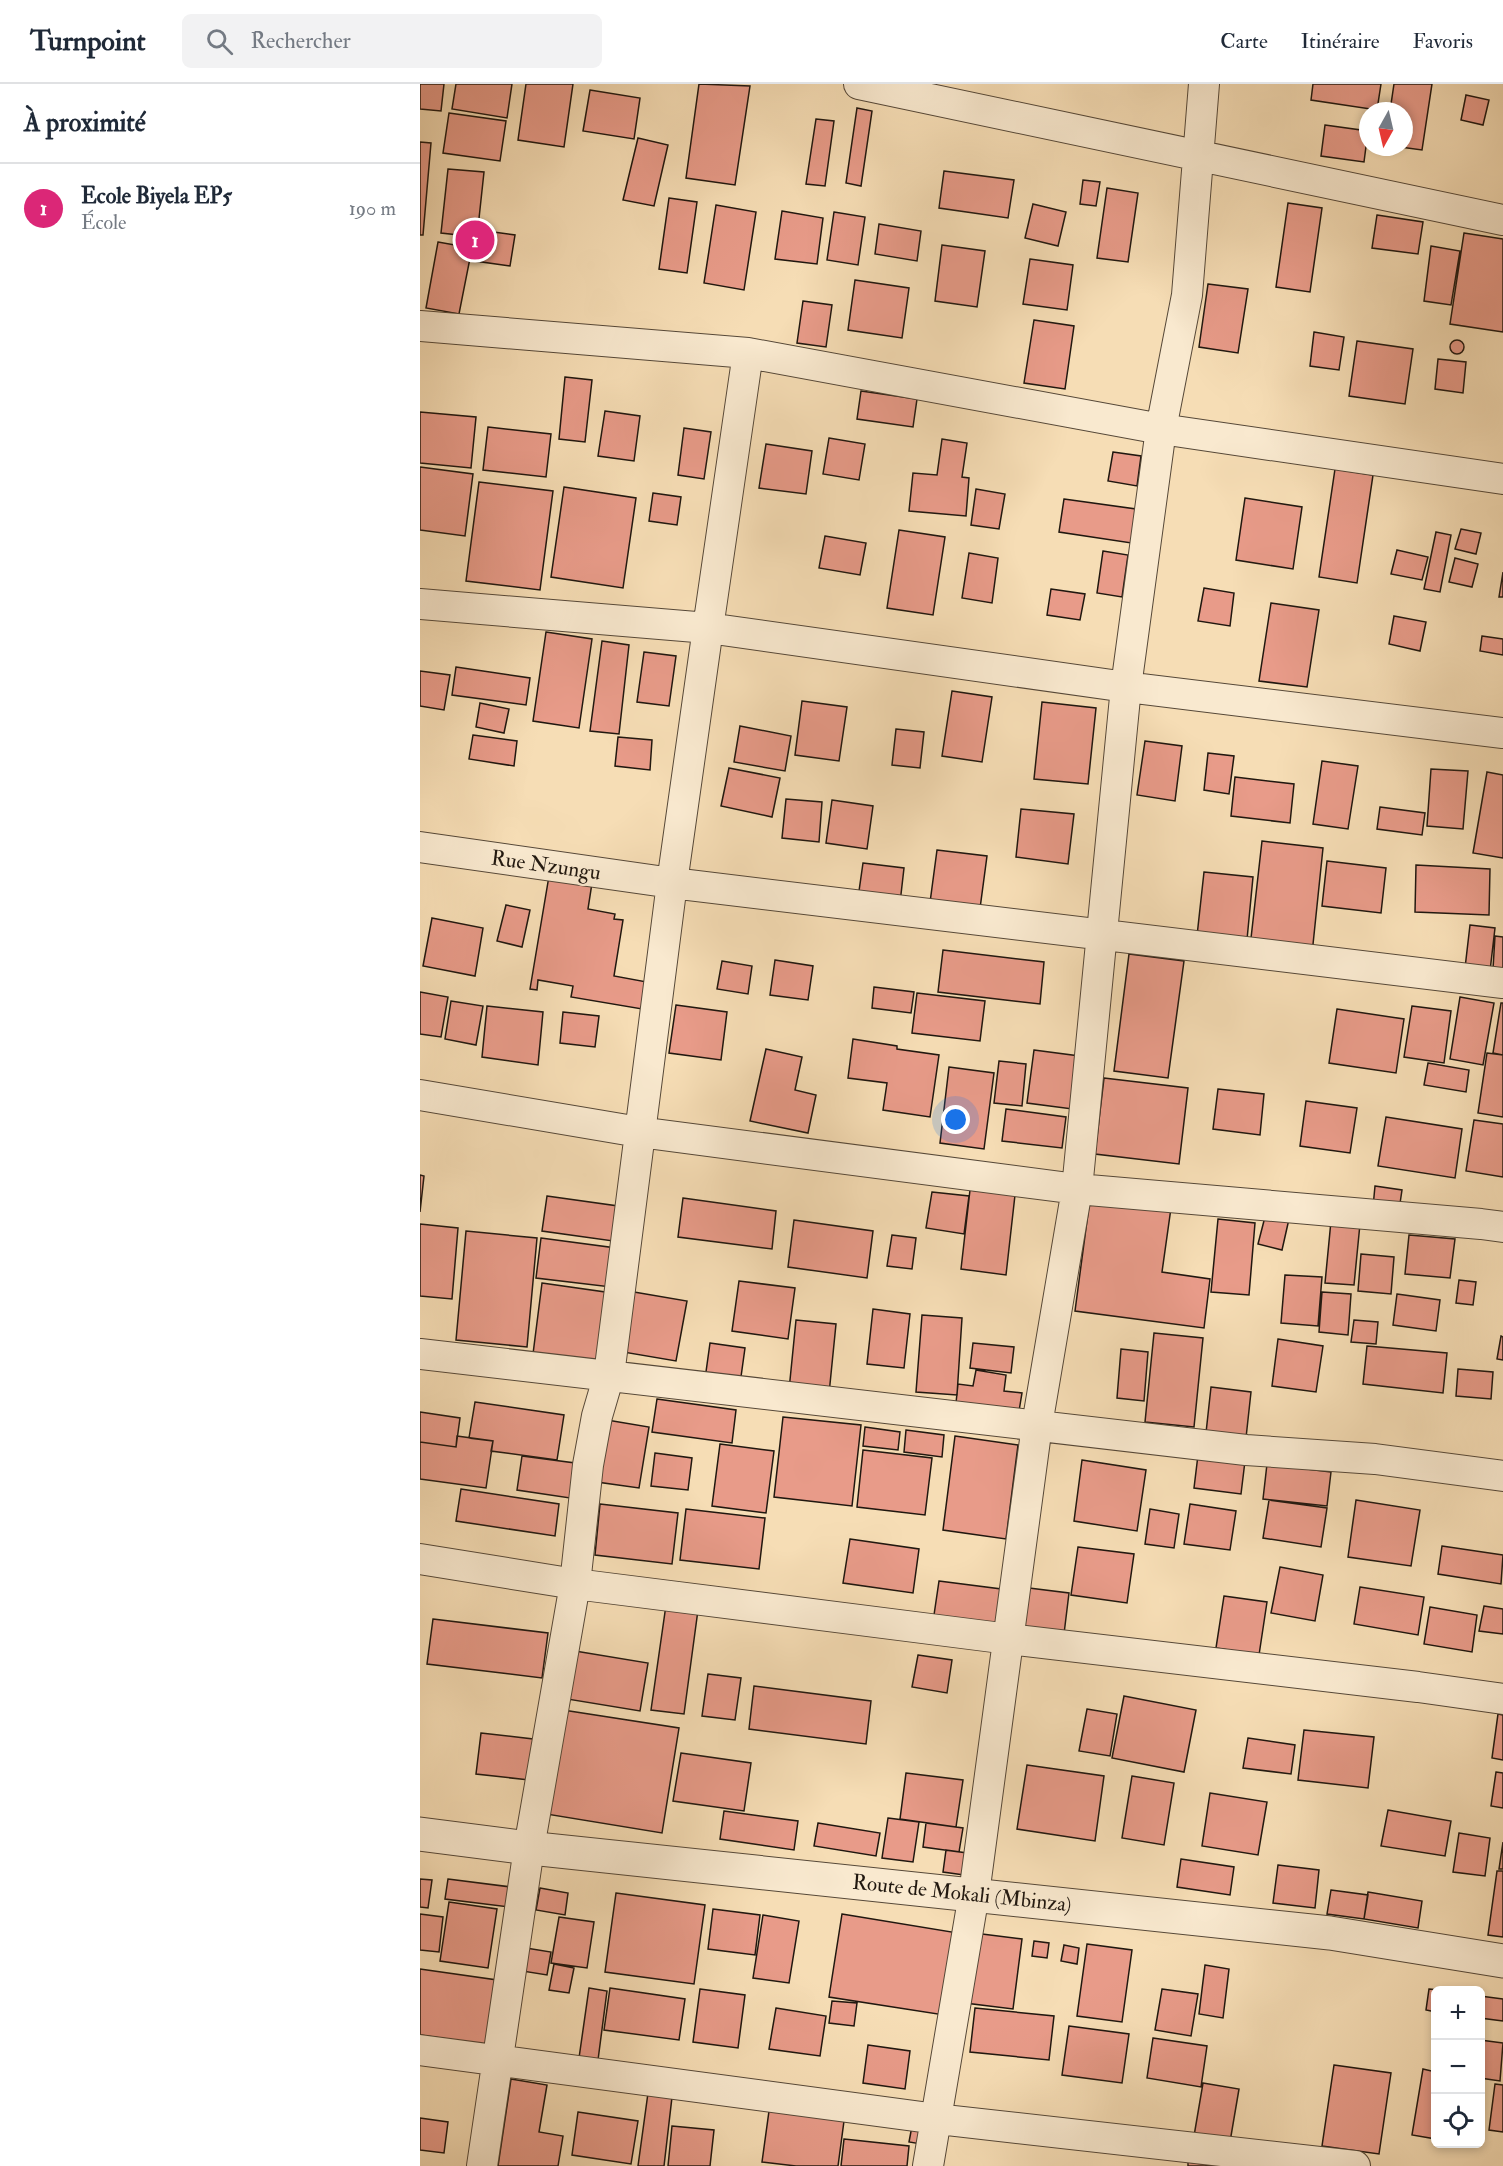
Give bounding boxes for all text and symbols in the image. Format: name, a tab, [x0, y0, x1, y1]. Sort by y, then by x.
search box	[182, 14, 602, 68]
text: Turnpoint	[30, 24, 146, 59]
icon: search	[203, 25, 236, 58]
text: Rechercher	[251, 27, 351, 55]
text: Carte	[1220, 28, 1268, 55]
text: Itinéraire	[1301, 28, 1379, 55]
text: Favoris	[1412, 28, 1473, 55]
north arrow	[1359, 102, 1413, 156]
text: À proximité	[24, 107, 146, 139]
text: Ecole Biyela EP5	[81, 182, 232, 210]
text: 1	[40, 196, 47, 221]
text: 190 m	[349, 196, 396, 221]
text: École	[81, 210, 126, 235]
pin: 1	[456, 218, 494, 262]
street label: Rue Nzungu	[489, 844, 603, 887]
your location	[941, 1105, 970, 1134]
street label: Route de Mokali (Mbinza)	[851, 1869, 1073, 1918]
map controls	[1431, 1986, 1485, 2148]
button: +	[1431, 1986, 1485, 2040]
button: −	[1431, 2040, 1485, 2094]
button: locate	[1431, 2094, 1485, 2148]

